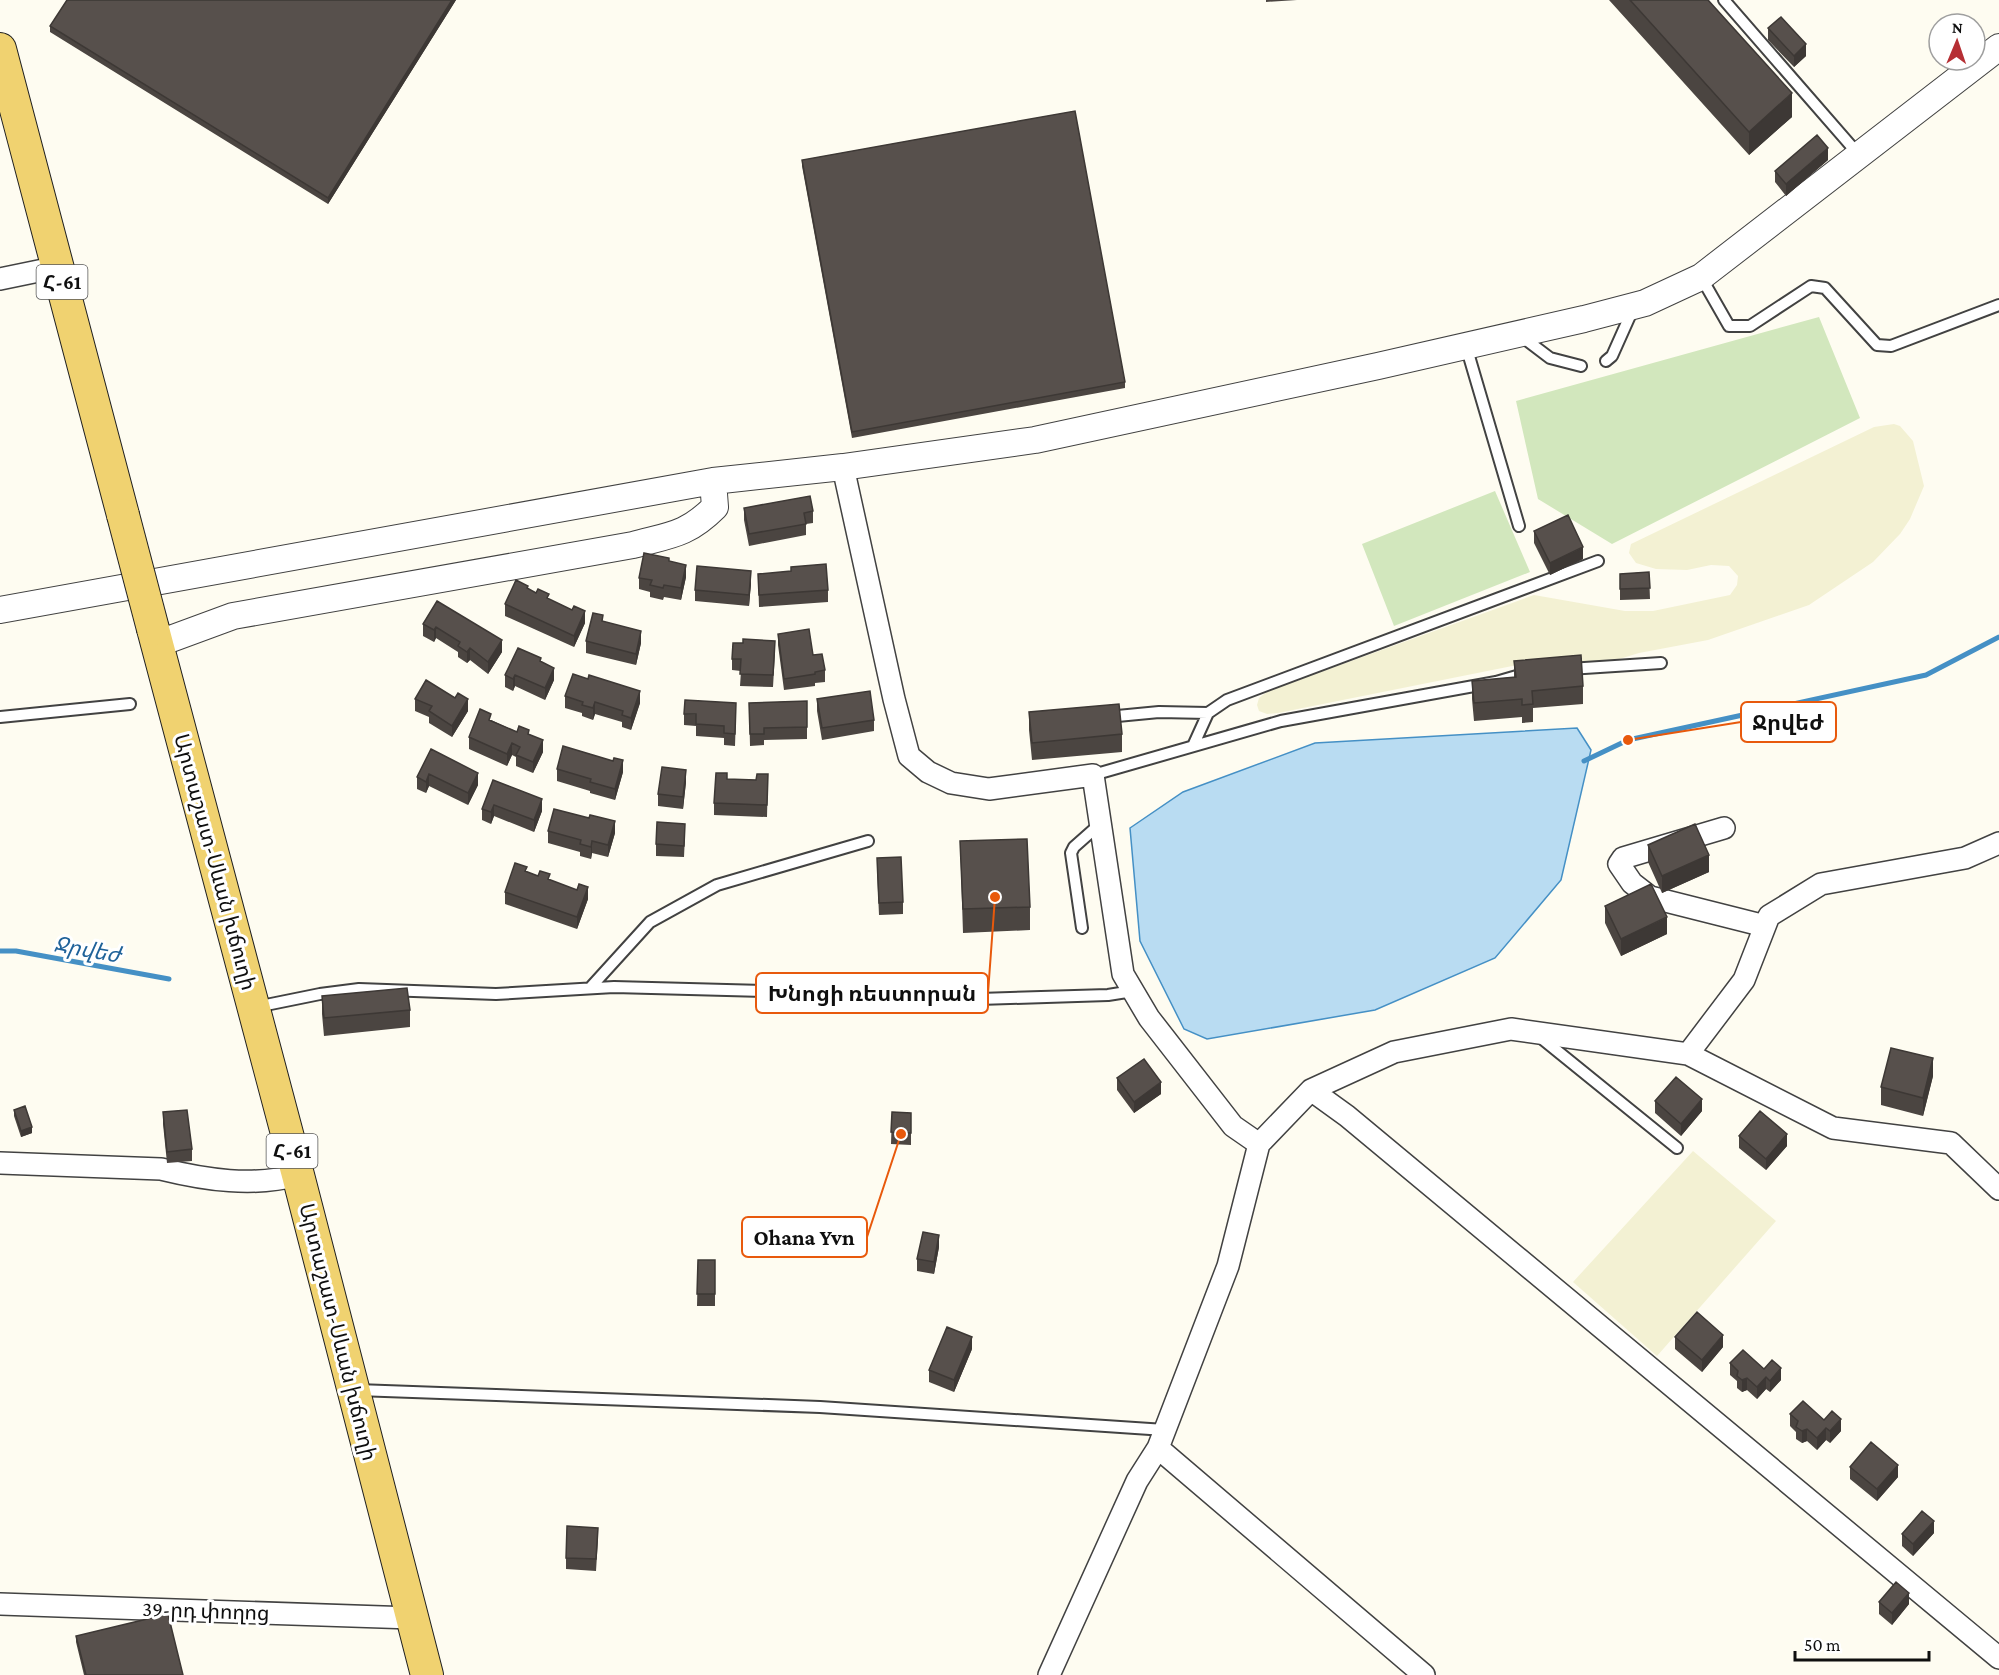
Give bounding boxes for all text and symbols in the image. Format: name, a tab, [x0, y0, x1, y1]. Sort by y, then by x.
north arrow	[1927, 12, 1987, 72]
text: N	[1952, 19, 1963, 36]
road number: Հ-61	[36, 265, 88, 299]
callout: Ջրվեժ	[1741, 702, 1836, 742]
text: Ջրվեժ	[1752, 710, 1824, 735]
street label: Արտաշատ-Սևան խճուղի	[169, 731, 261, 993]
water label: Ջրվեժ	[52, 931, 125, 969]
callout: Խնոցի ռեստորան	[756, 973, 988, 1013]
text: Խնոցի ռեստորան	[768, 981, 976, 1006]
road number: Հ-61	[266, 1134, 318, 1168]
street label: Արտաշատ-Սևան խճուղի	[294, 1201, 382, 1463]
callout: Ohana Yvn	[742, 1217, 867, 1257]
text: Ohana Yvn	[753, 1225, 855, 1250]
street label: 39-րդ փողոց	[142, 1597, 270, 1625]
scale bar	[1795, 1624, 1928, 1662]
text: 50 m	[1804, 1635, 1841, 1655]

